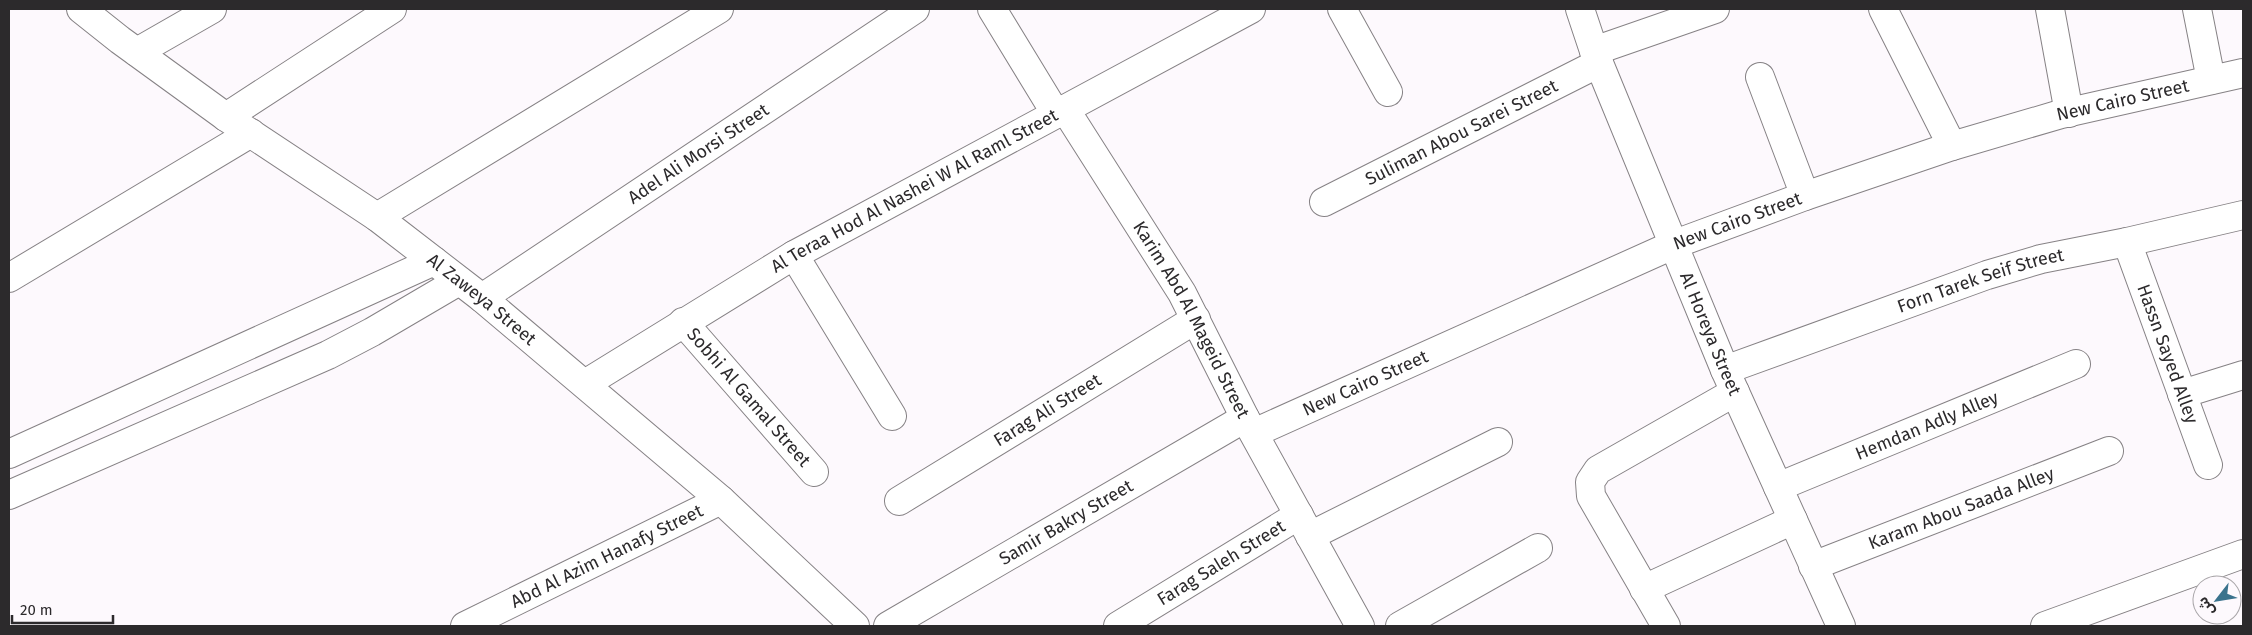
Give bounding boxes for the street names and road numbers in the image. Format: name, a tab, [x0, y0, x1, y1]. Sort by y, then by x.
street label: New Cairo Street	[2054, 74, 2191, 126]
street label: Suliman Abou Sarei Street	[1362, 75, 1562, 190]
street label: Adel Ali Morsi Street	[624, 98, 773, 209]
street label: Al Teraa Hod Al Nashei W Al Raml Street	[767, 104, 1062, 278]
street label: New Cairo Street	[1670, 187, 1805, 255]
street label: Karim Abd Al Mageid Street	[1128, 217, 1254, 422]
street label: Forn Tarek Seif Street	[1894, 244, 2066, 318]
street label: Al Zaweya Street	[423, 249, 541, 350]
street label: Al Horeya Street	[1675, 269, 1746, 399]
street label: Hassn Sayed Alley	[2132, 281, 2203, 427]
street label: Sobhi Al Gamal Street	[682, 323, 816, 472]
street label: New Cairo Street	[1299, 345, 1432, 421]
street label: Farag Ali Street	[990, 369, 1106, 451]
street label: Hemdan Adly Alley	[1852, 386, 2002, 465]
street label: Karam Abou Saada Alley	[1865, 462, 2057, 554]
street label: Samir Bakry Street	[995, 474, 1137, 570]
street label: Abd Al Azim Hanafy Street	[507, 499, 707, 613]
street label: Farag Saleh Street	[1153, 515, 1290, 610]

